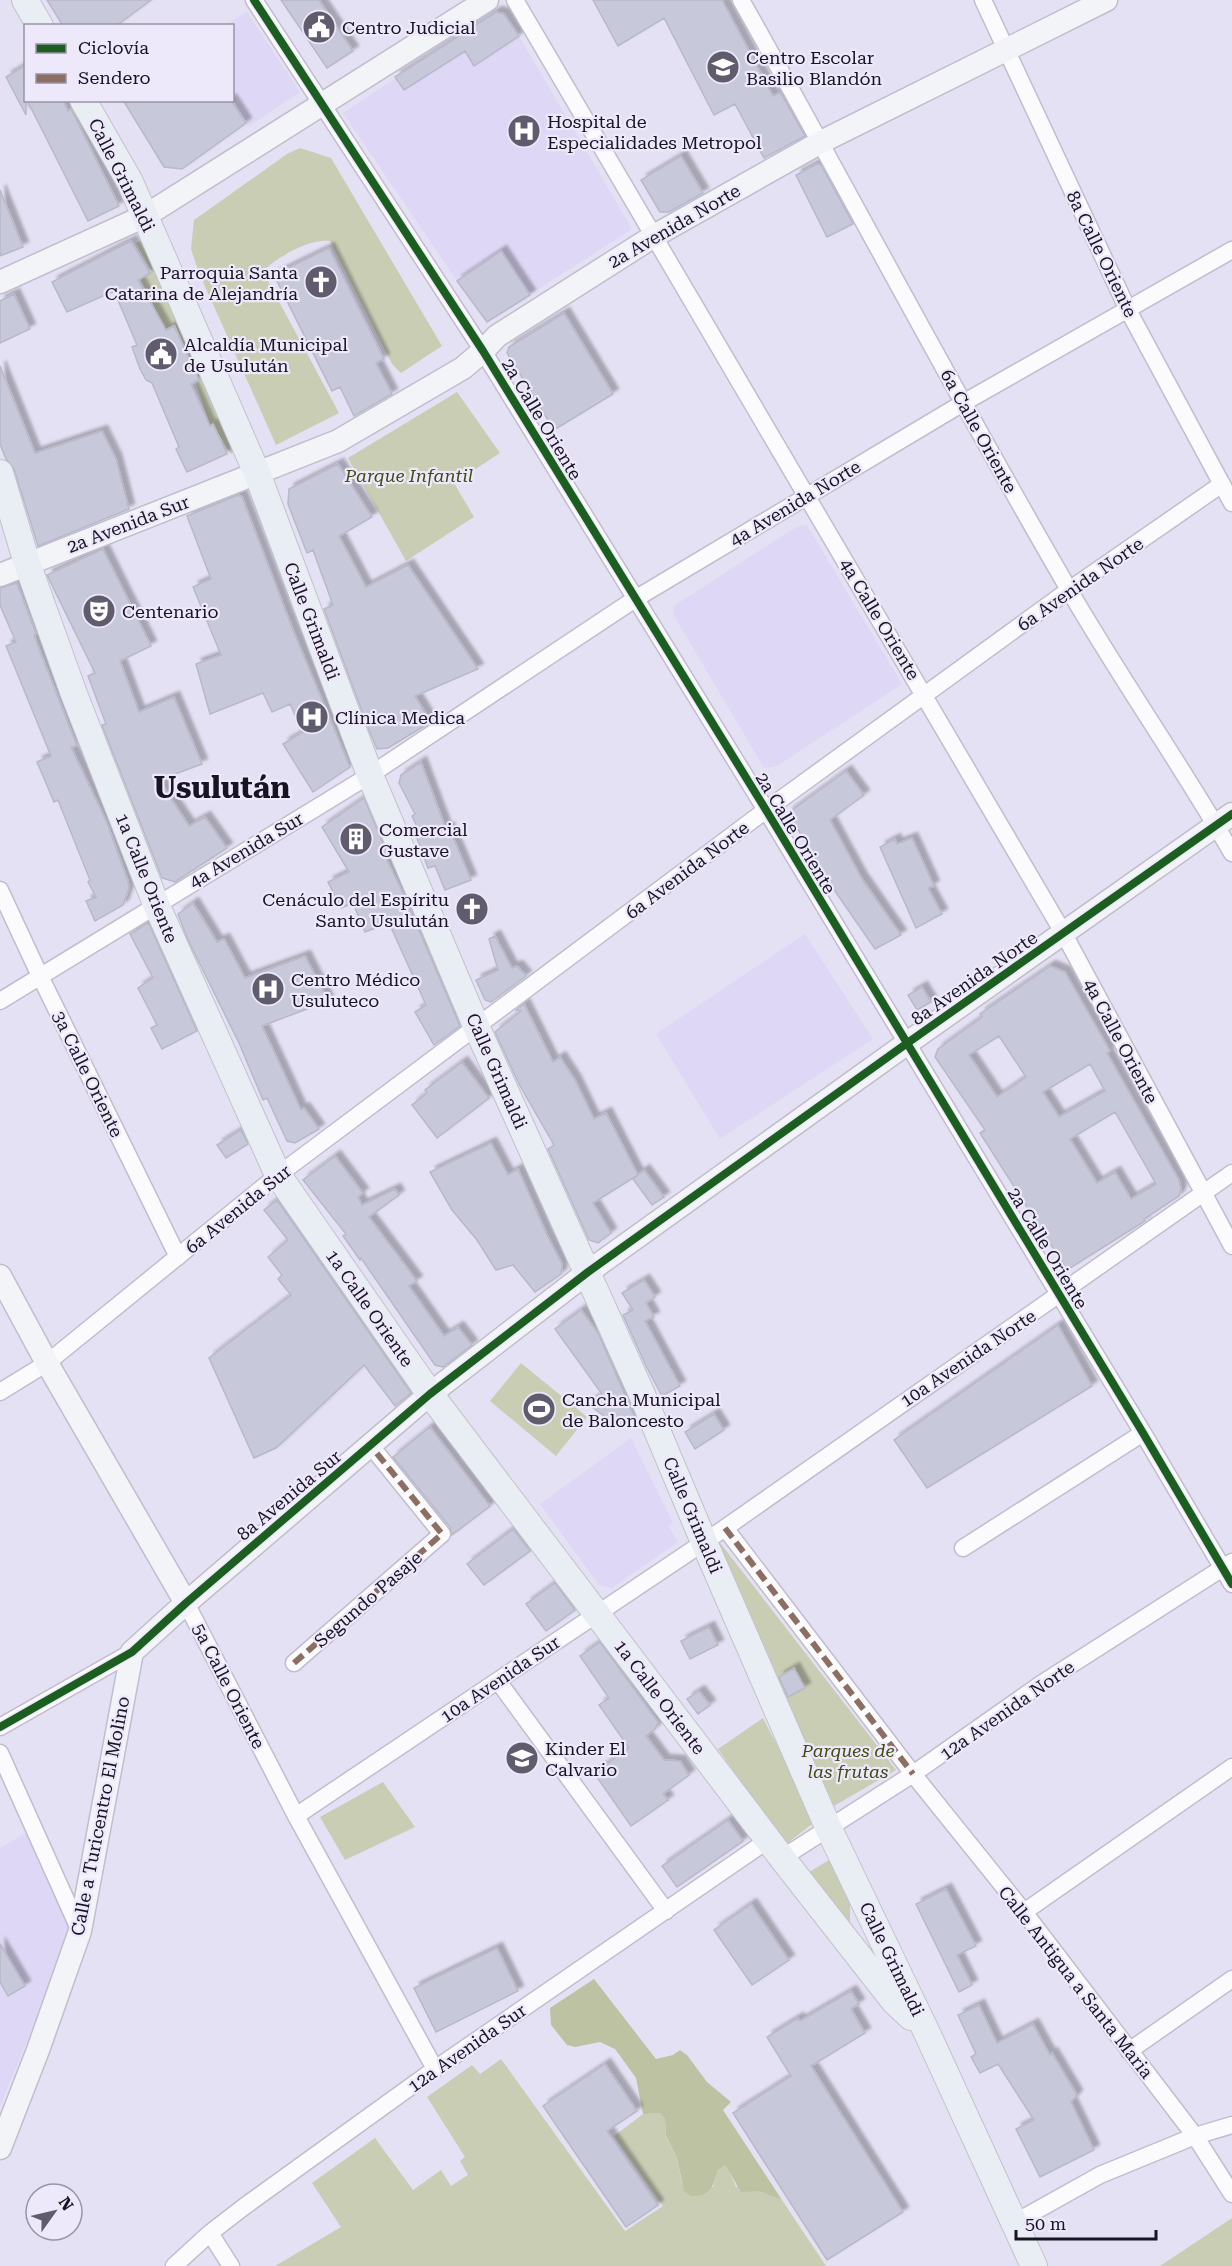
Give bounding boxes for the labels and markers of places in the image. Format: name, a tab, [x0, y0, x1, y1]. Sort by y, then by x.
public building icon: Centro Judicial	[301, 9, 337, 45]
place label: Centro Judicial	[342, 17, 476, 38]
place label: Centro Escolar Basilio Blandón	[746, 47, 882, 89]
school or university icon: Centro Escolar Basilio Blandón	[705, 49, 741, 85]
place label: Hospital de Especialidades Metropol	[547, 111, 762, 153]
hospital icon: Hospital de Especialidades Metropol	[506, 113, 542, 149]
place label: Parroquia Santa Catarina de Alejandría	[105, 262, 298, 304]
church icon: Parroquia Santa Catarina de Alejandría	[303, 264, 339, 300]
place label: Alcaldía Municipal de Usulután	[184, 334, 348, 376]
public building icon: Alcaldía Municipal de Usulután	[143, 336, 179, 372]
theatre icon: Centenario	[81, 593, 117, 629]
place label: Centenario	[122, 601, 218, 622]
hospital icon: Clínica Medica	[294, 699, 330, 735]
place label: Clínica Medica	[335, 707, 465, 728]
place label: Comercial Gustave	[379, 819, 468, 861]
building icon: Comercial Gustave	[338, 821, 374, 857]
place label: Cenáculo del Espíritu Santo Usulután	[262, 889, 449, 931]
church icon: Cenáculo del Espíritu Santo Usulután	[454, 891, 490, 927]
place label: Centro Médico Usuluteco	[291, 969, 420, 1011]
hospital icon: Centro Médico Usuluteco	[250, 971, 286, 1007]
place label: Cancha Municipal de Baloncesto	[562, 1389, 721, 1431]
sports icon: Cancha Municipal de Baloncesto	[521, 1391, 557, 1427]
place label: Kinder El Calvario	[545, 1738, 626, 1780]
school or university icon: Kinder El Calvario	[504, 1740, 540, 1776]

